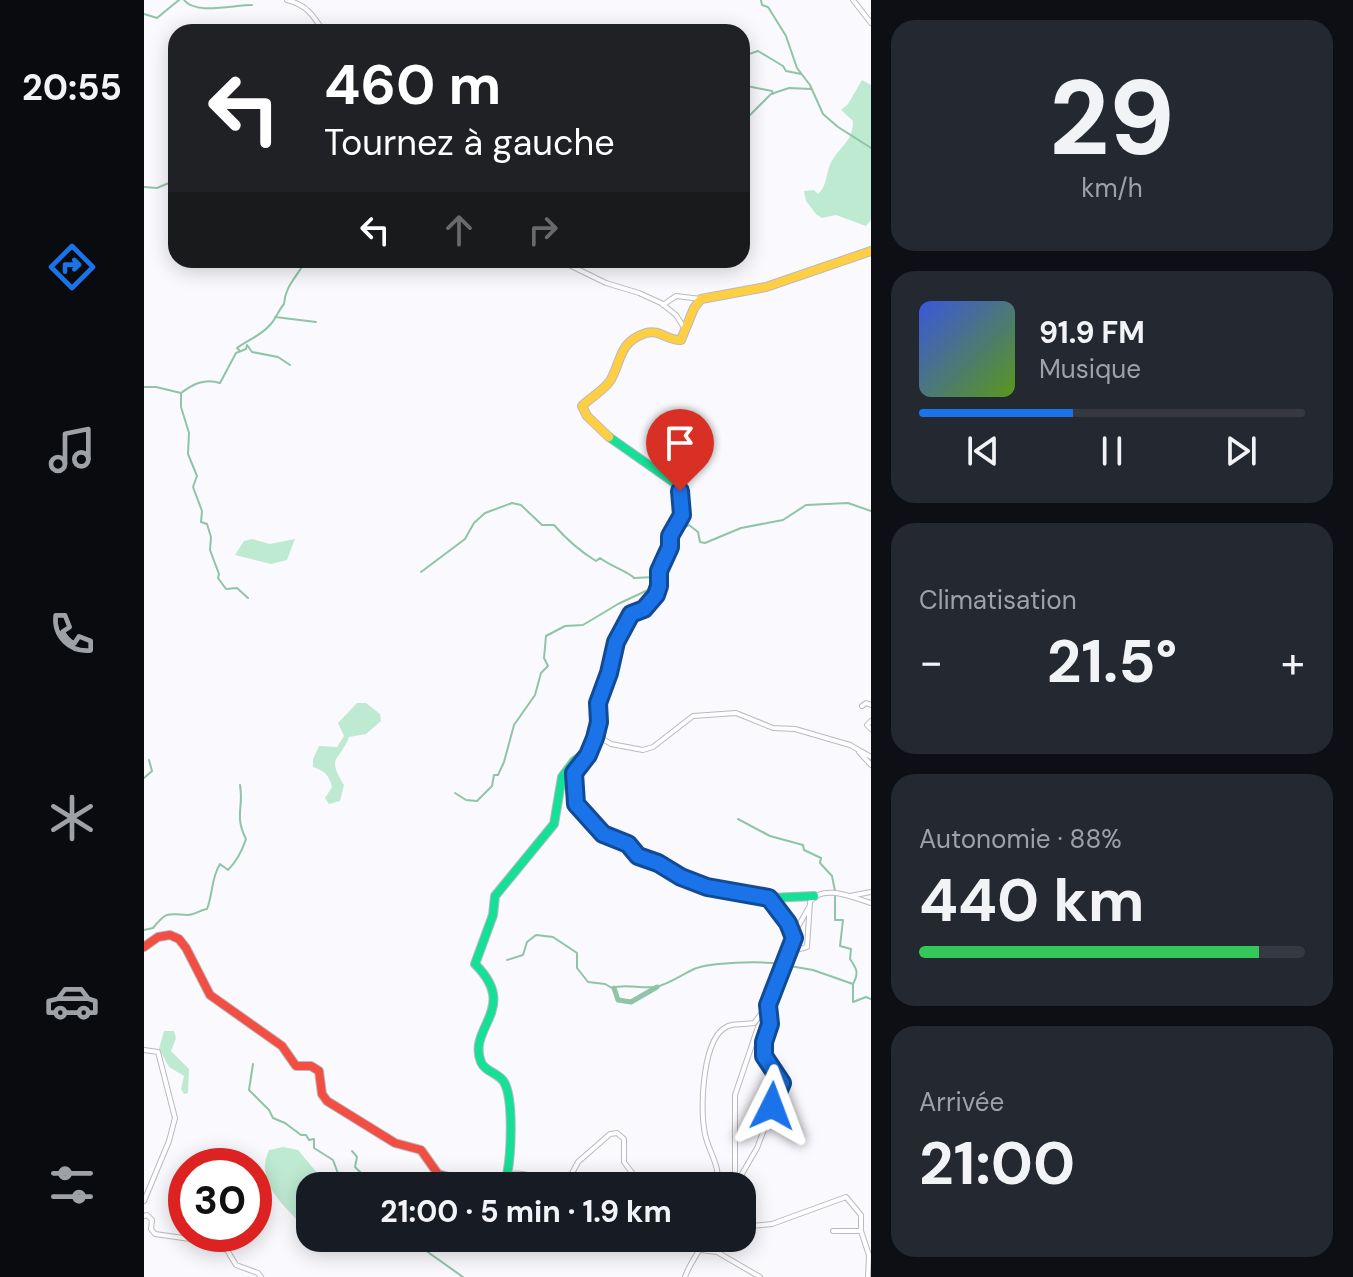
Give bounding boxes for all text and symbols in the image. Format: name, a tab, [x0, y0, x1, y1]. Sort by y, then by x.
text: 460 m	[324, 48, 501, 121]
text: 29	[1049, 51, 1175, 186]
icon: left	[192, 56, 296, 160]
text: 20:55	[22, 64, 122, 111]
text: Tournez à gauche	[324, 119, 615, 166]
text: km/h	[1081, 171, 1143, 205]
icon: left	[353, 208, 397, 252]
icon: ahead	[437, 208, 481, 252]
icon: right	[521, 208, 565, 252]
icon: directions	[44, 239, 100, 295]
text: 91.9 FM	[1039, 313, 1145, 352]
text: Musique	[1039, 352, 1141, 386]
pin	[646, 409, 714, 491]
icon: arrive	[658, 421, 702, 465]
icon: music	[44, 422, 100, 478]
icon: previous	[961, 429, 1005, 473]
icon: pause	[1090, 429, 1134, 473]
icon: next	[1219, 429, 1263, 473]
text: Climatisation	[919, 583, 1077, 617]
icon: phone	[44, 606, 100, 662]
text: 21.5°	[1047, 622, 1177, 701]
text: −	[919, 633, 943, 691]
text: +	[1281, 633, 1305, 691]
icon: climate	[44, 790, 100, 846]
text: Autonomie · 88%	[919, 822, 1122, 856]
text: 440 km	[919, 861, 1144, 940]
icon: car	[44, 973, 100, 1029]
position arrow	[730, 1064, 814, 1148]
text: Arrivée	[919, 1085, 1004, 1119]
text: 21:00	[919, 1124, 1075, 1203]
speed limit sign: 30	[168, 1148, 272, 1252]
icon: filters	[44, 1157, 100, 1213]
text: 21:00 · 5 min · 1.9 km	[380, 1192, 672, 1231]

